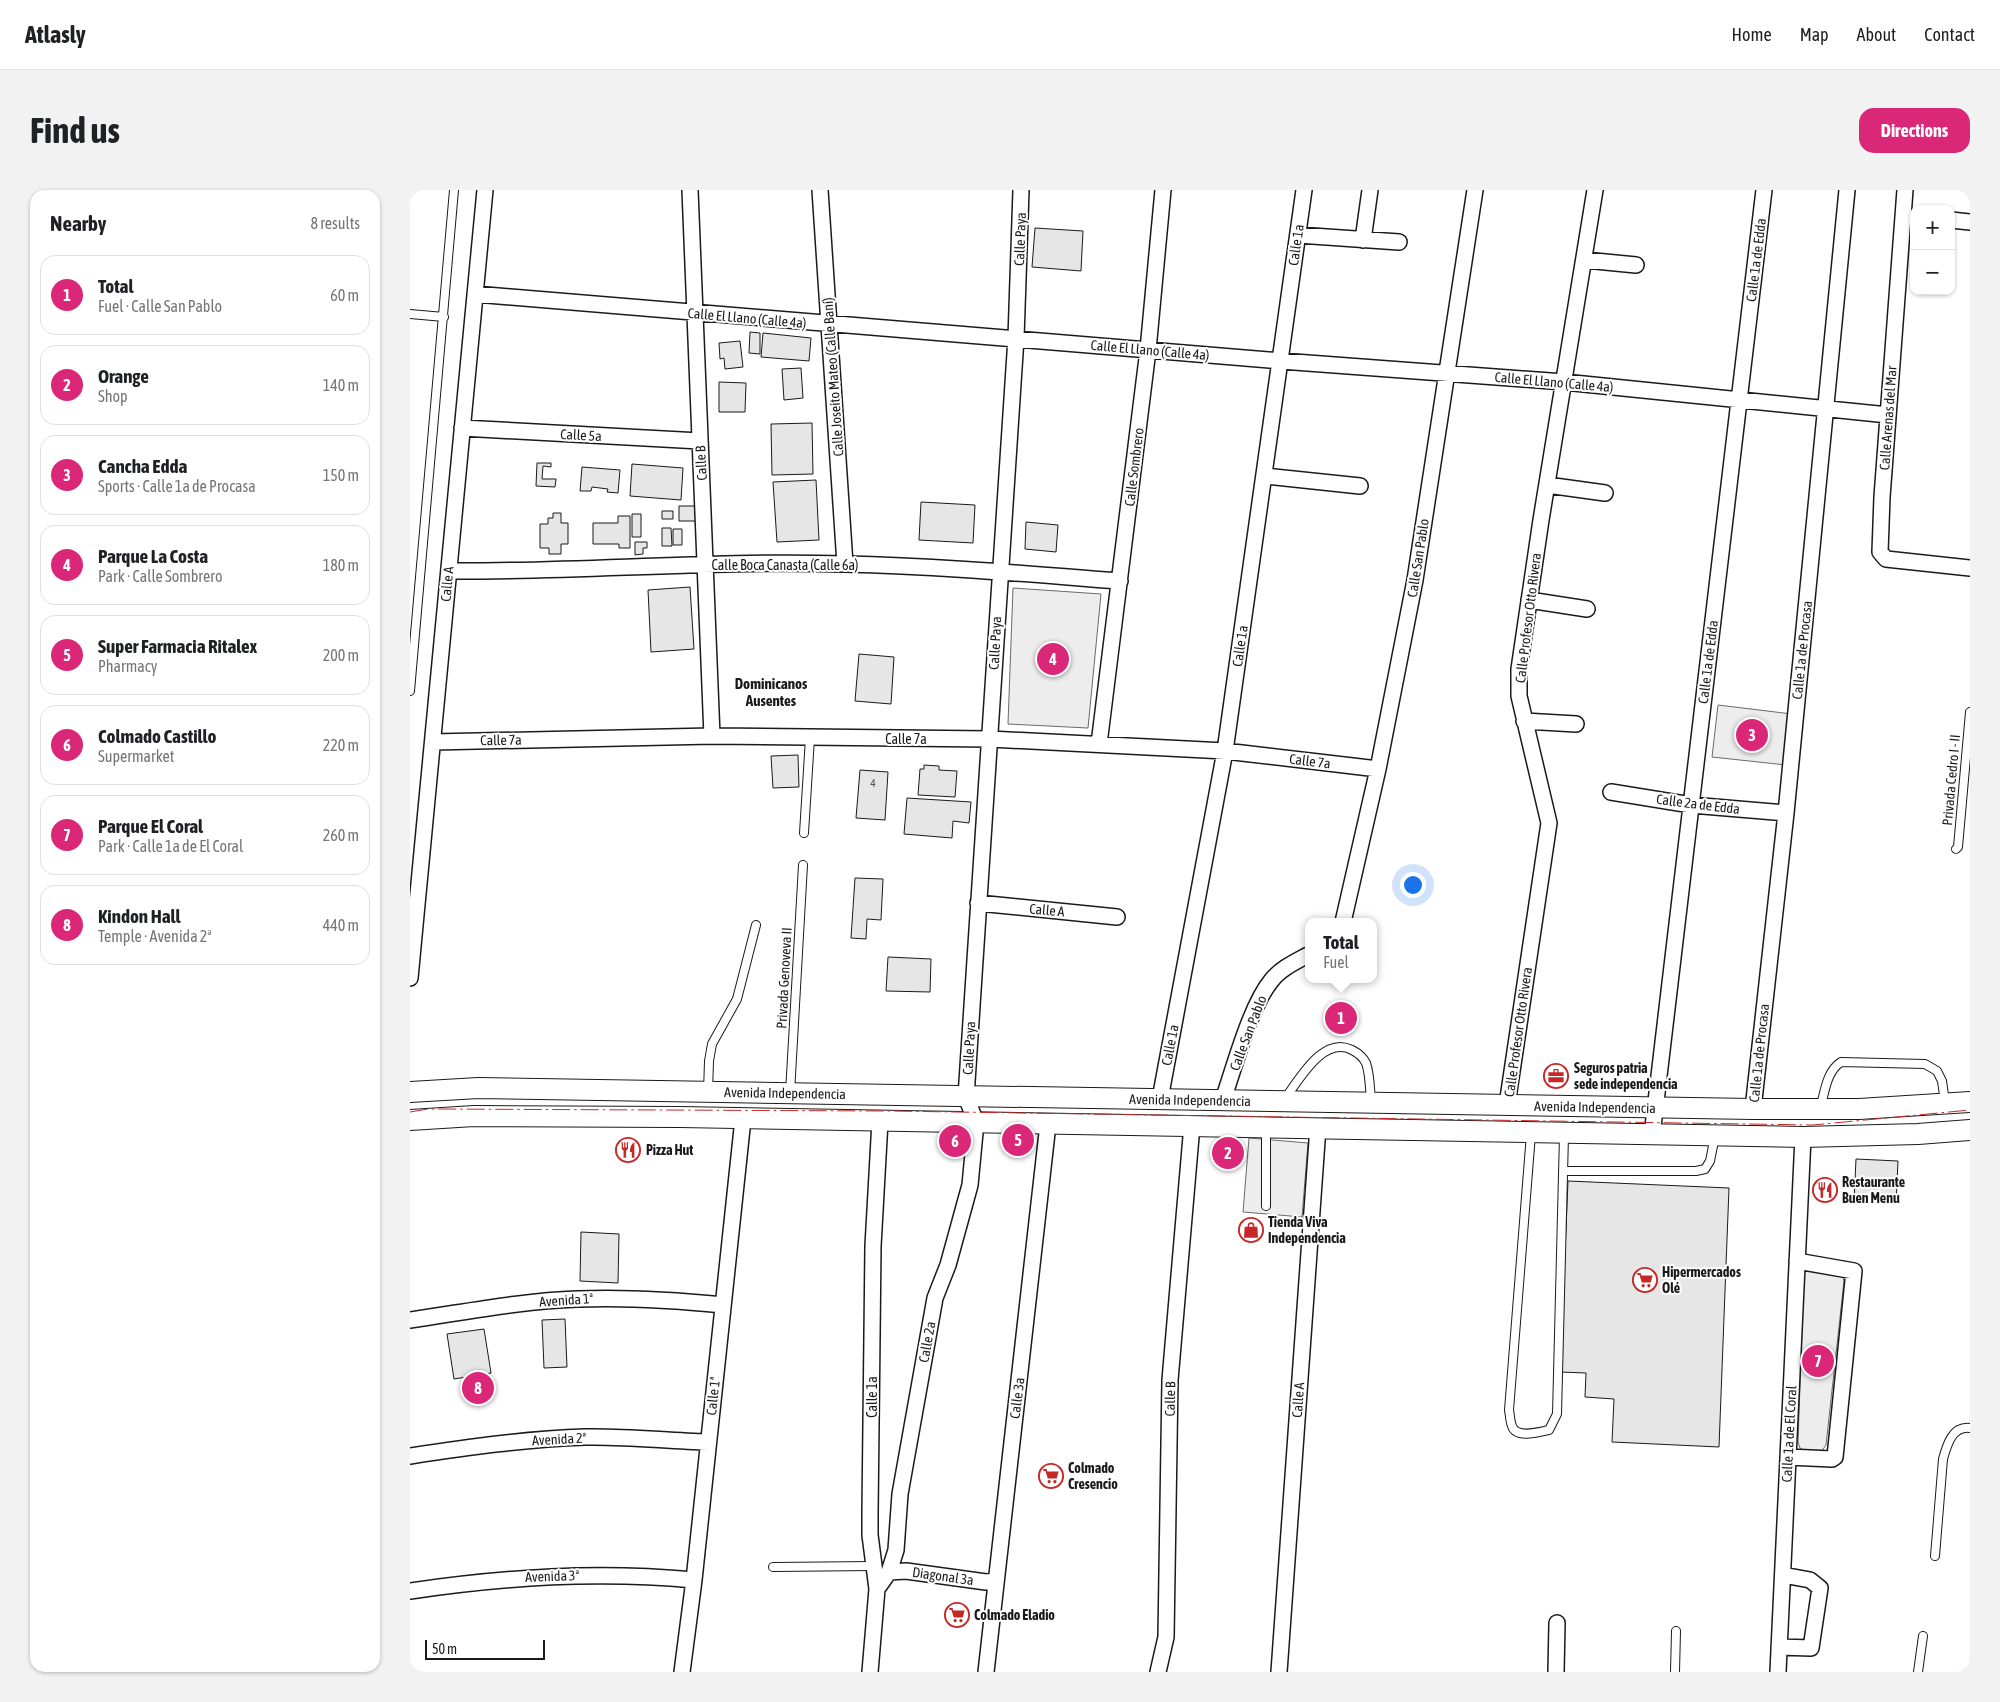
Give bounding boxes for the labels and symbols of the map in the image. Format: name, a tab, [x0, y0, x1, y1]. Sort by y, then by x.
street label: Calle Paya	[1011, 212, 1029, 266]
street label: Calle 1a de Edda	[1743, 217, 1769, 303]
street label: Calle 1a	[1285, 223, 1307, 267]
street label: Calle Joseíto Mateo (Calle Baní)	[819, 297, 847, 457]
street label: Calle El Llano (Calle 4a)	[687, 305, 807, 331]
street label: Calle El Llano (Calle 4a)	[1090, 337, 1210, 363]
street label: Calle Arenas del Mar	[1876, 364, 1900, 471]
street label: Calle El Llano (Calle 4a)	[1494, 369, 1614, 395]
street label: Calle 5a	[560, 426, 602, 444]
street label: Calle Sombrero	[1121, 427, 1147, 507]
street label: Calle B	[692, 445, 710, 481]
street label: Calle San Pablo	[1404, 518, 1432, 598]
street label: Calle Profesor Otto Rivera	[1512, 552, 1544, 684]
street label: Calle Boca Canasta (Calle 6a)	[712, 557, 858, 573]
street label: Calle A	[437, 566, 457, 602]
street label: Calle 1a de Procasa	[1789, 600, 1815, 700]
street label: Calle Paya	[986, 616, 1004, 670]
street label: Calle 1a de Edda	[1695, 619, 1721, 705]
street label: Calle 1a	[1229, 624, 1251, 668]
pin: 4	[1037, 640, 1069, 678]
district label: Dominicanos Ausentes	[735, 675, 808, 709]
pin: 3	[1736, 716, 1768, 754]
street label: Calle 7a	[885, 731, 927, 747]
street label: Calle 7a	[480, 732, 522, 748]
street label: Privada Cedro I - II	[1939, 734, 1963, 826]
street label: Calle 7a	[1288, 751, 1332, 771]
house number: 4	[870, 777, 876, 789]
street label: Calle 2a de Edda	[1655, 791, 1741, 817]
your location	[1400, 872, 1426, 898]
street label: Calle A	[1029, 900, 1065, 920]
street label: Privada Genoveva II	[773, 927, 795, 1029]
street label: Calle Profesor Otto Rivera	[1501, 966, 1535, 1098]
street label: Calle San Pablo	[1226, 993, 1270, 1073]
pin: 1	[1325, 999, 1357, 1037]
street label: Calle 1a de Procasa	[1746, 1003, 1772, 1103]
street label: Calle Paya	[960, 1021, 978, 1075]
street label: Calle 1a	[1158, 1023, 1182, 1067]
place label: Seguros patria sede independencia	[1574, 1060, 1678, 1092]
office icon: Seguros patria sede independencia	[1543, 1063, 1569, 1089]
street label: Avenida Independencia	[724, 1084, 846, 1102]
street label: Avenida Independencia	[1129, 1091, 1251, 1109]
street label: Avenida Independencia	[1534, 1098, 1656, 1116]
pin: 5	[1002, 1121, 1034, 1159]
pin: 6	[939, 1122, 971, 1160]
pin: 2	[1212, 1134, 1244, 1172]
restaurant icon: Pizza Hut	[615, 1137, 641, 1163]
place label: Pizza Hut	[646, 1142, 693, 1158]
place label: Restaurante Buen Menu	[1842, 1174, 1905, 1206]
restaurant icon: Restaurante Buen Menu	[1812, 1177, 1838, 1203]
place label: Tienda Viva Independencia	[1268, 1214, 1346, 1246]
shop icon: Tienda Viva Independencia	[1238, 1217, 1264, 1243]
place label: Hipermercados Olé	[1662, 1264, 1741, 1296]
supermarket icon: Hipermercados Olé	[1632, 1267, 1658, 1293]
street label: Avenida 1ª	[538, 1290, 594, 1310]
street label: Calle 2a	[916, 1320, 938, 1364]
pin: 7	[1802, 1342, 1834, 1380]
pin: 8	[462, 1369, 494, 1407]
street label: Calle 1ª	[703, 1376, 723, 1416]
street label: Calle 1a	[864, 1376, 880, 1418]
street label: Calle 3a	[1007, 1376, 1027, 1420]
street label: Calle B	[1162, 1381, 1178, 1417]
street label: Calle A	[1289, 1382, 1307, 1418]
street label: Calle 1a de El Coral	[1778, 1385, 1800, 1483]
street label: Avenida 2ª	[532, 1430, 587, 1448]
place label: Colmado Cresencio	[1068, 1460, 1118, 1492]
supermarket icon: Colmado Cresencio	[1038, 1463, 1064, 1489]
street label: Diagonal 3a	[911, 1564, 975, 1588]
street label: Avenida 3ª	[525, 1567, 580, 1585]
supermarket icon: Colmado Eladio	[944, 1602, 970, 1628]
place label: Colmado Eladio	[974, 1607, 1055, 1623]
scale bar	[425, 1637, 545, 1660]

